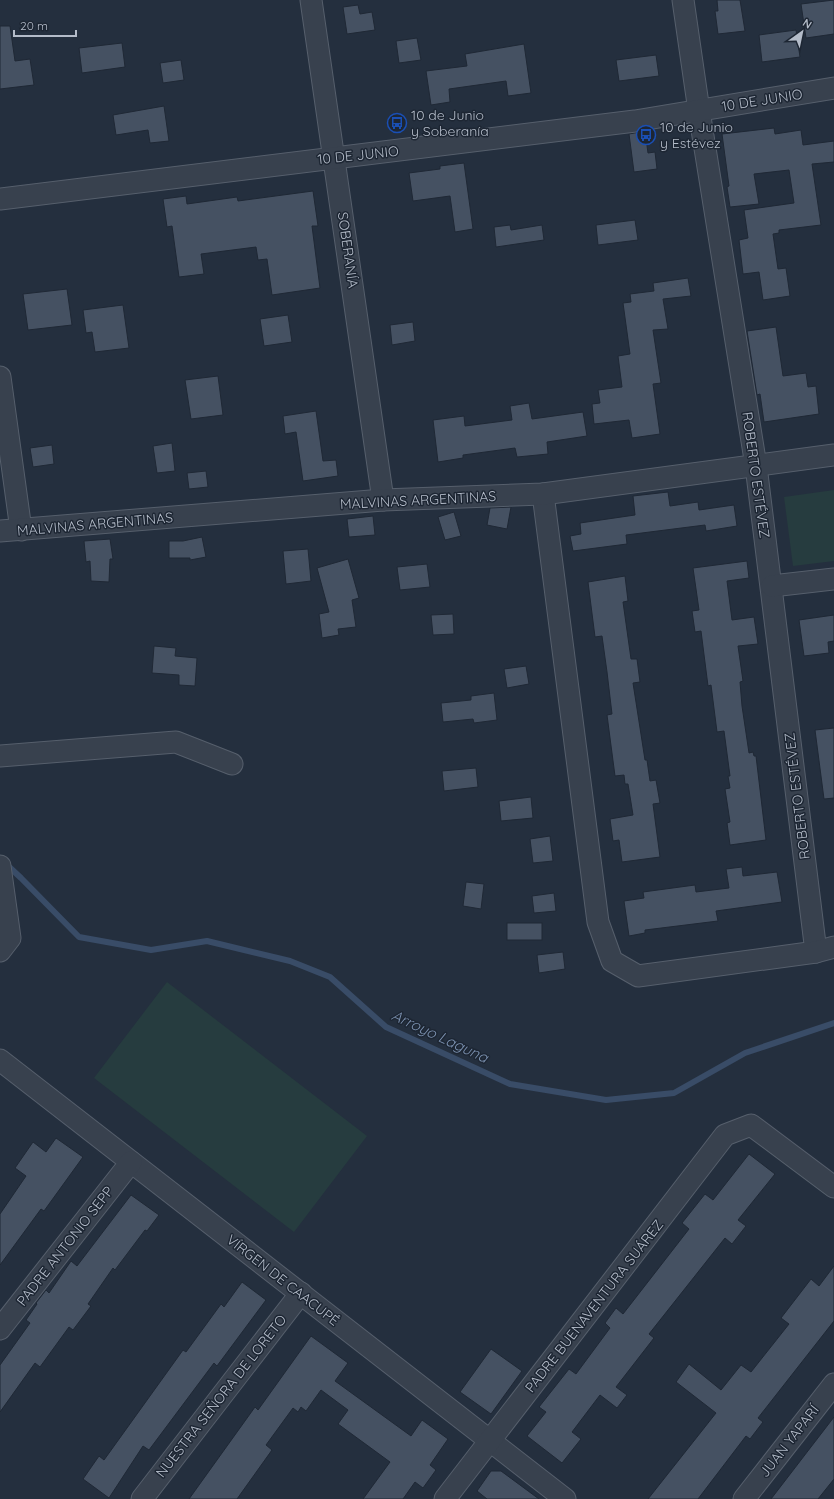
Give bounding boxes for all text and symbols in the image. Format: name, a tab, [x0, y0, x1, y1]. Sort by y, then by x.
scale bar	[14, 12, 76, 38]
north arrow	[782, 12, 822, 52]
text: N	[800, 16, 815, 32]
text: 20 m	[20, 18, 48, 33]
street label: 10 DE JUNIO	[720, 85, 804, 115]
place label: 10 de Junio y Soberanía	[411, 106, 489, 140]
bus stop icon: 10 de Junio y Soberanía	[386, 112, 408, 134]
place label: 10 de Junio y Estévez	[660, 118, 733, 152]
bus stop icon: 10 de Junio y Estévez	[635, 124, 657, 146]
street label: 10 DE JUNIO	[316, 142, 400, 168]
street label: SOBERANÍA	[334, 211, 362, 289]
street label: ROBERTO ESTÉVEZ	[738, 411, 774, 539]
street label: MALVINAS ARGENTINAS	[339, 487, 497, 513]
street label: MALVINAS ARGENTINAS	[16, 508, 174, 540]
street label: ROBERTO ESTÉVEZ	[780, 732, 814, 860]
water label: Arroyo Laguna	[389, 1005, 492, 1067]
street label: PADRE ANTONIO SEPP	[13, 1183, 117, 1309]
street label: PADRE BUENAVENTURA SUÁREZ	[521, 1216, 667, 1396]
street label: VÍRGEN DE CAACUPÉ	[223, 1230, 343, 1330]
street label: NUESTRA SEÑORA DE LORETO	[152, 1311, 290, 1481]
street label: JUAN YAPARÍ	[755, 1401, 823, 1481]

